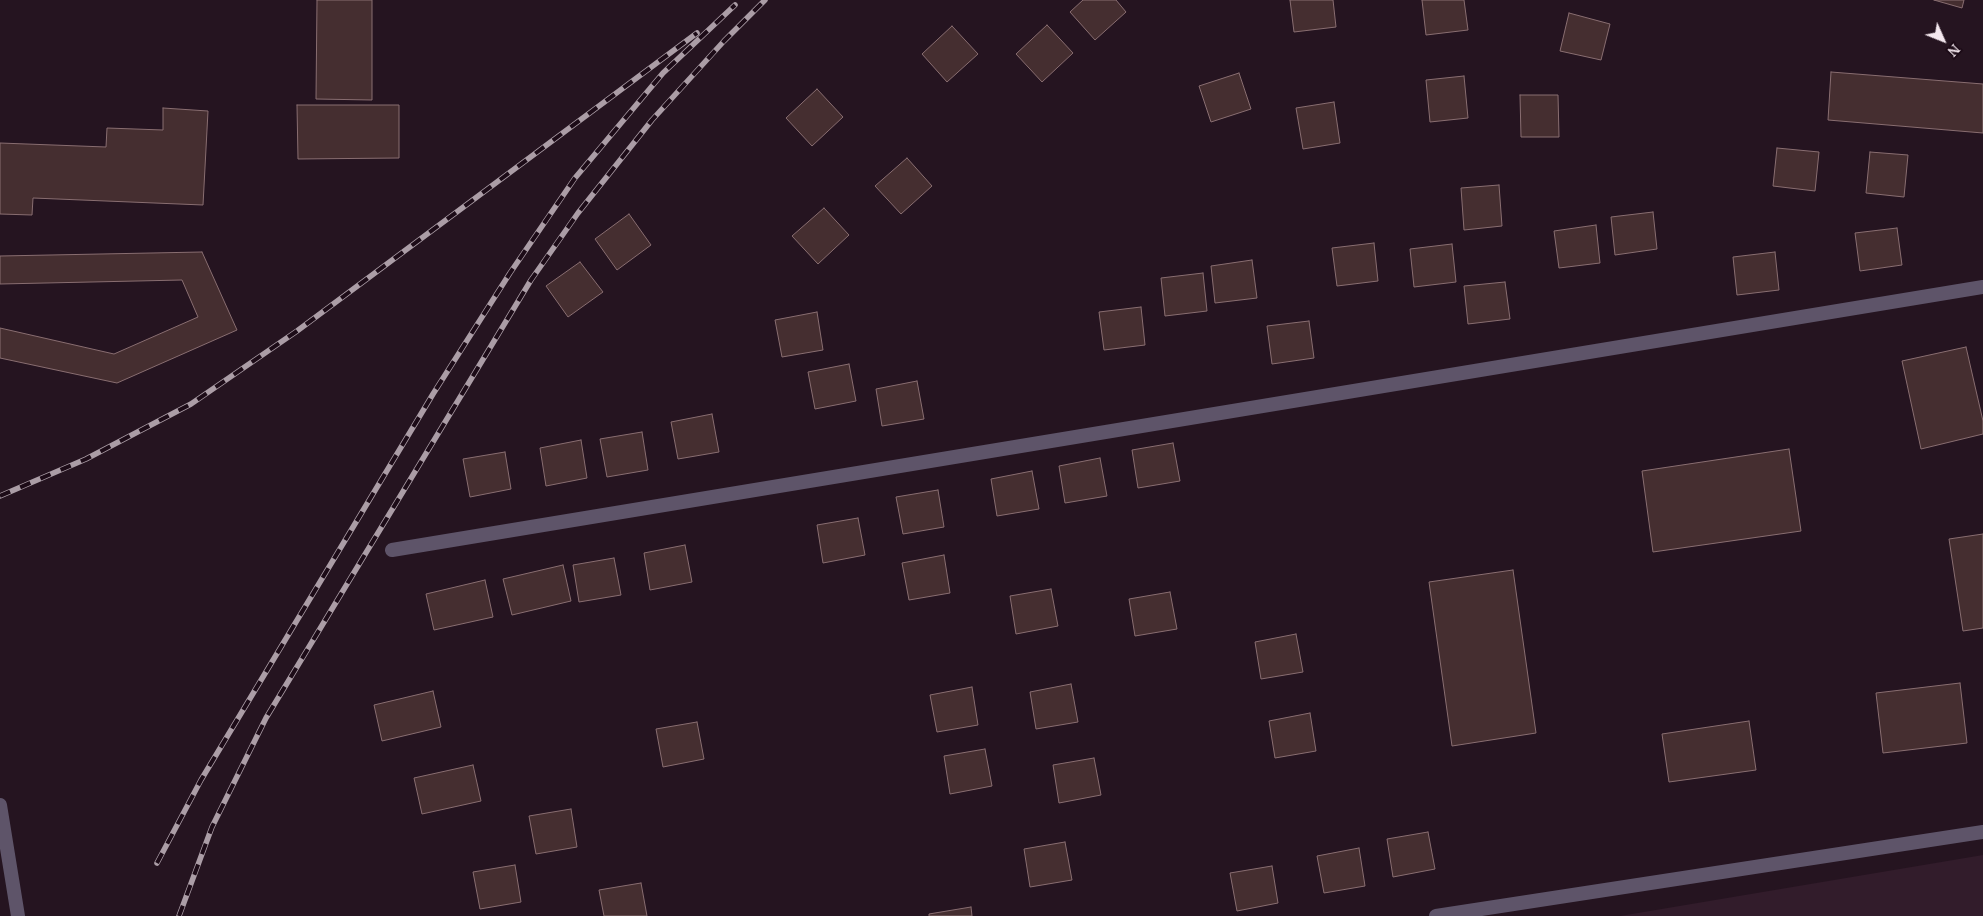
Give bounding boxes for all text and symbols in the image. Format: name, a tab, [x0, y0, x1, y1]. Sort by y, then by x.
north arrow	[1918, 15, 1968, 65]
text: N	[1944, 40, 1965, 61]

